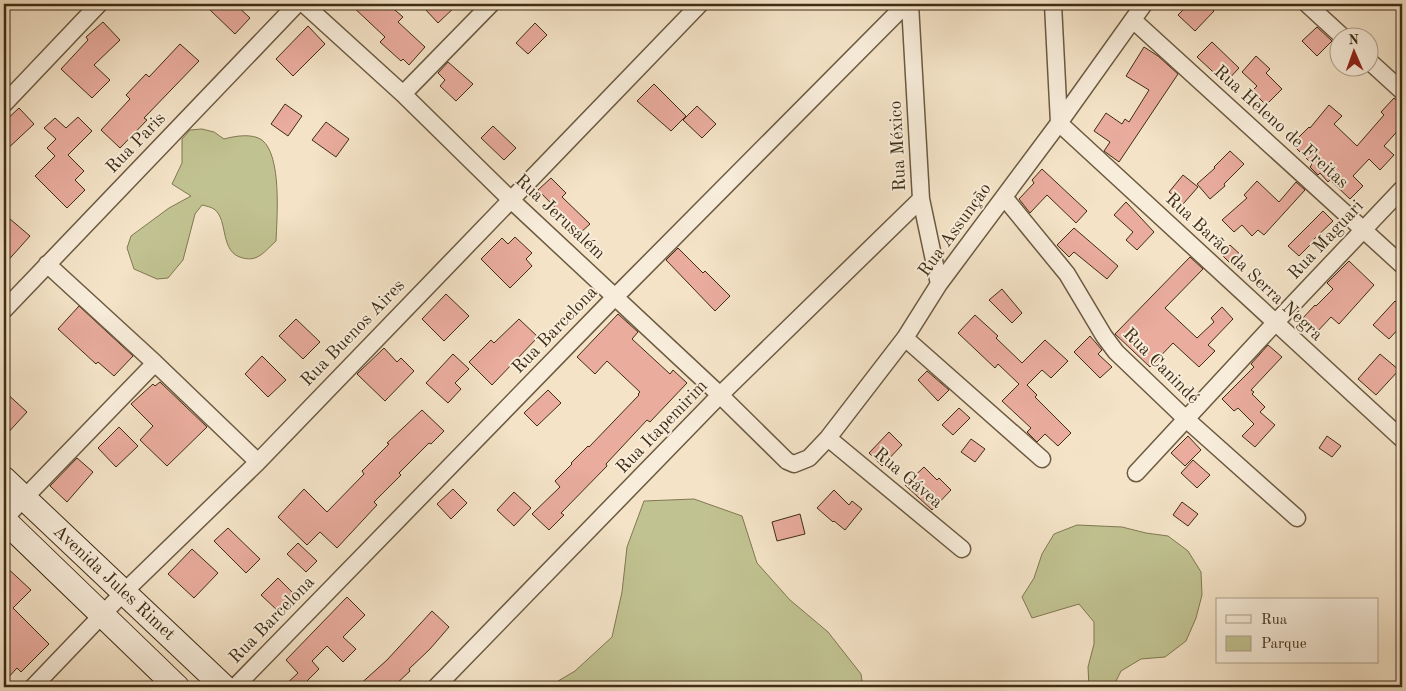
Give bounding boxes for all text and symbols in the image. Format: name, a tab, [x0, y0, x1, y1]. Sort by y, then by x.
north arrow	[1328, 28, 1378, 78]
text: N	[1348, 33, 1359, 47]
street label: Rua Heleno de Freitas	[1210, 62, 1352, 192]
street label: Rua México	[887, 100, 909, 192]
street label: Rua Paris	[103, 109, 169, 177]
street label: Rua Jerusalém	[512, 171, 608, 263]
street label: Rua Assunção	[915, 180, 995, 280]
street label: Rua Barão da Serra Negra	[1162, 190, 1326, 344]
street label: Rua Maguari	[1285, 197, 1367, 283]
street label: Rua Buenos Aires	[298, 276, 408, 390]
street label: Rua Barcelona	[509, 283, 601, 377]
street label: Rua Canindé	[1120, 325, 1202, 407]
street label: Rua Itapemirim	[613, 377, 711, 477]
street label: Rua Gávea	[870, 444, 946, 512]
street label: Avenida Jules Rimet	[50, 522, 178, 644]
street label: Rua Barcelona	[226, 573, 318, 667]
legend	[1216, 598, 1378, 664]
text: Rua	[1261, 613, 1288, 628]
text: Parque	[1261, 637, 1307, 652]

